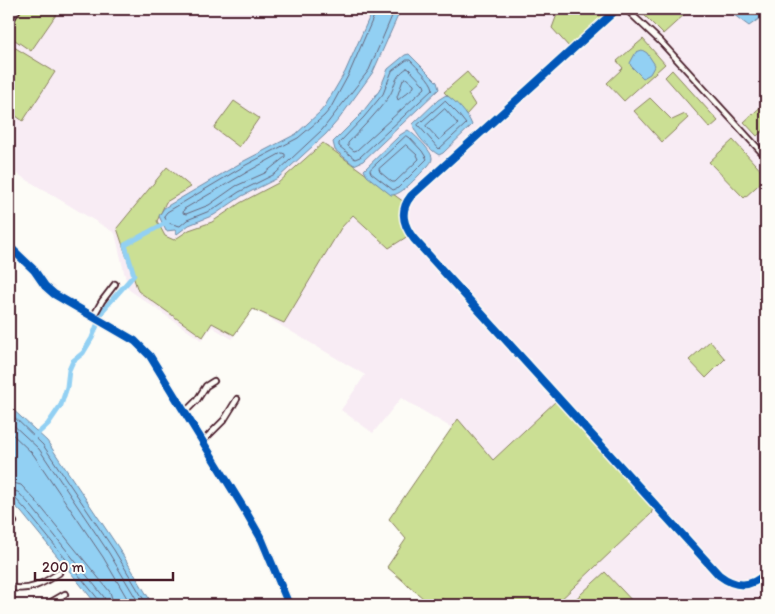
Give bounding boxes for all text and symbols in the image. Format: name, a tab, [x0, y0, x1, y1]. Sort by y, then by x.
scale bar	[35, 549, 172, 581]
text: 200 m	[42, 558, 85, 576]

